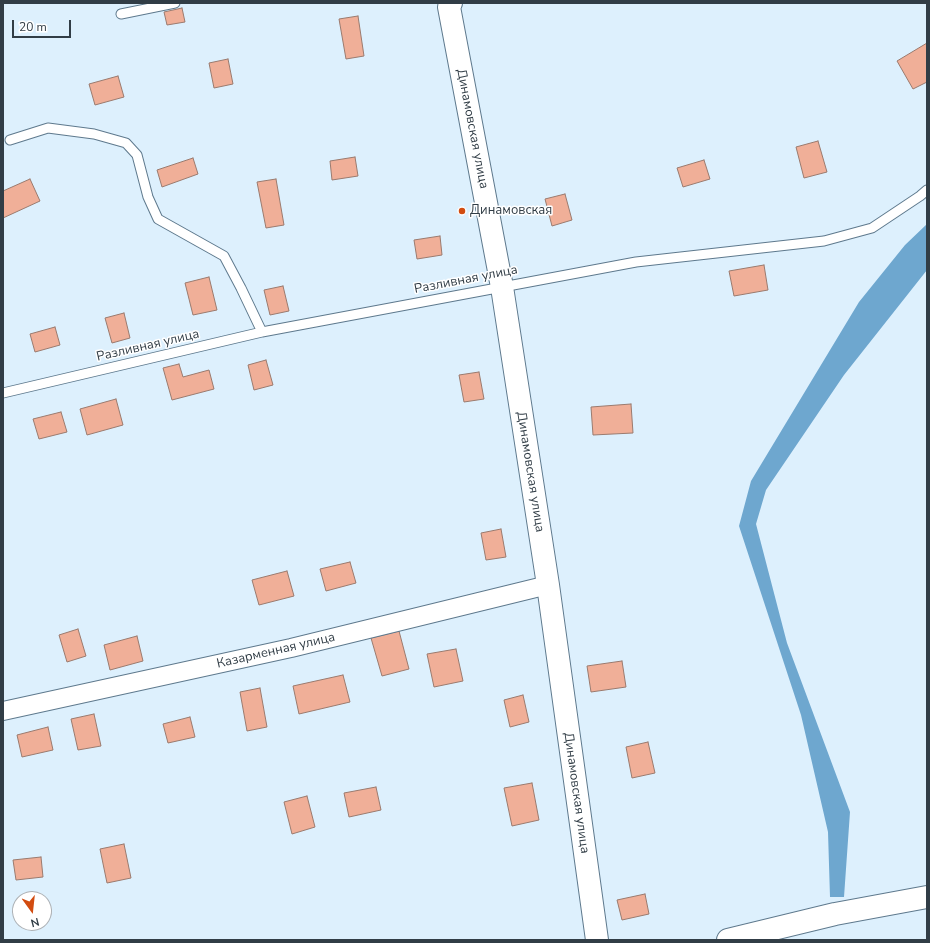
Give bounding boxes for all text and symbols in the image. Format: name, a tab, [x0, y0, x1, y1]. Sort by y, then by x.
scale bar	[14, 12, 73, 38]
text: 20 m	[19, 19, 47, 35]
street label: Динамовская улица	[453, 68, 491, 190]
place label: Динамовская	[470, 203, 552, 219]
marker: Динамовская	[457, 206, 467, 216]
street label: Разливная улица	[413, 262, 519, 298]
street label: Разливная улица	[95, 327, 201, 365]
street label: Динамовская улица	[513, 411, 547, 533]
street label: Казарменная улица	[215, 630, 337, 672]
street label: Динамовская улица	[560, 732, 592, 854]
north arrow	[12, 891, 52, 931]
text: N	[29, 914, 41, 930]

